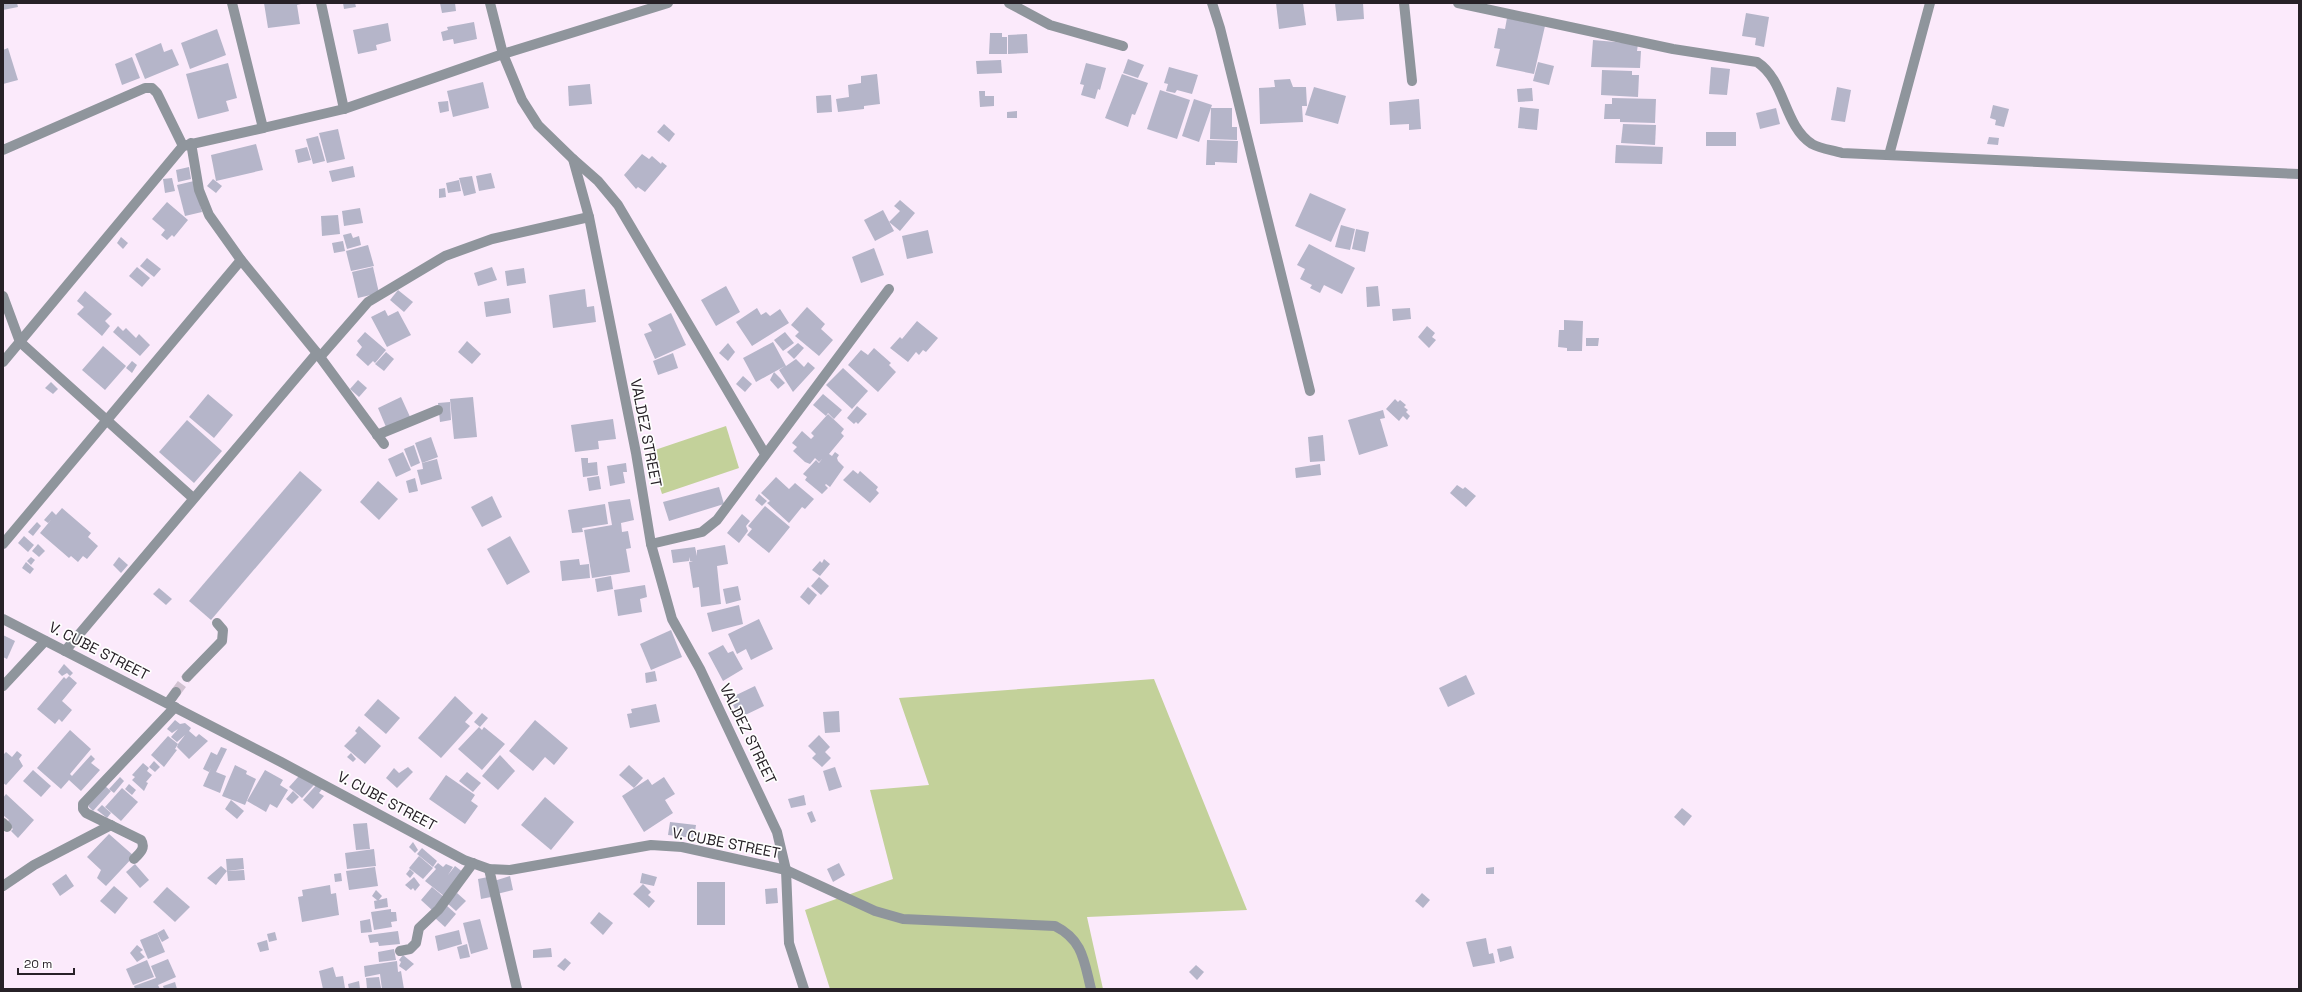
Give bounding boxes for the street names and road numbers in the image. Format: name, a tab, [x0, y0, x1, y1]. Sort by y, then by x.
street label: VALDEZ STREET	[627, 377, 666, 489]
street label: V. CUBE STREET	[46, 617, 153, 684]
street label: VALDEZ STREET	[716, 680, 781, 787]
street label: V. CUBE STREET	[334, 766, 440, 835]
street label: V. CUBE STREET	[670, 823, 782, 862]

